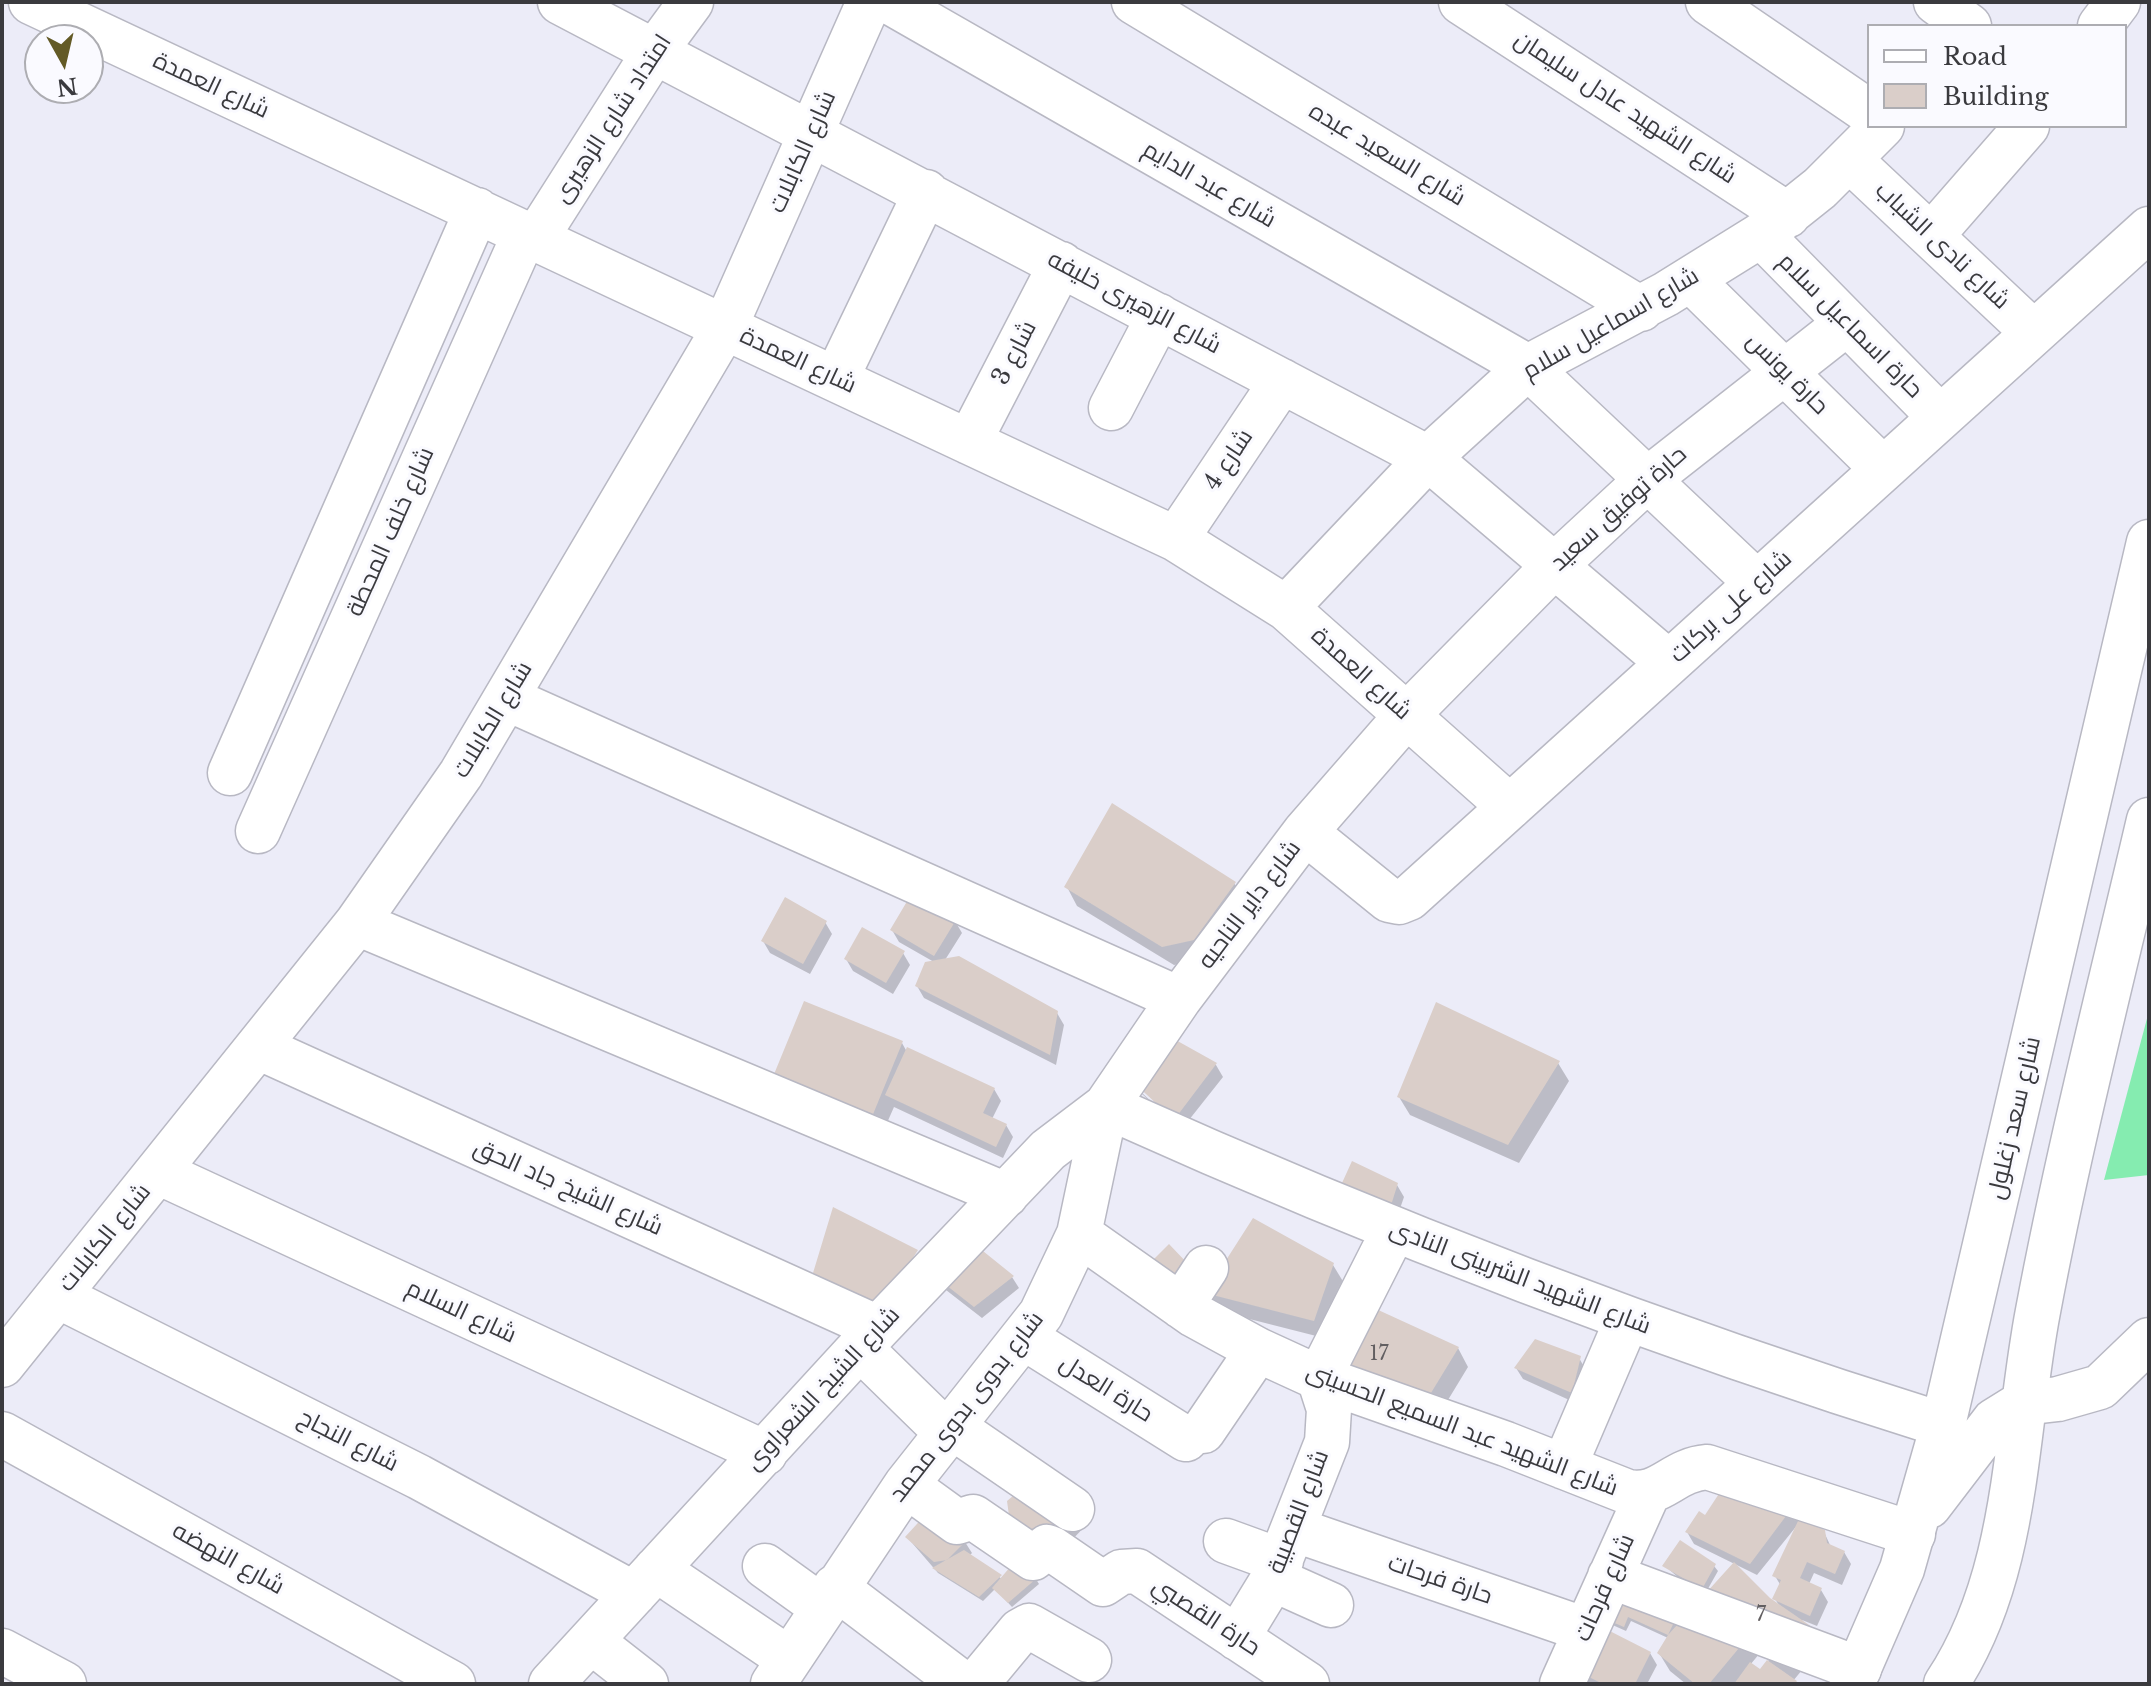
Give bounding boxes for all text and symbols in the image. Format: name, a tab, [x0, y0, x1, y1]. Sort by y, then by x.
north arrow	[24, 24, 104, 104]
legend	[1867, 24, 2127, 128]
street label: شارع الشهيد عادل سليمان	[1509, 25, 1741, 191]
street label: امتداد شارع الزهيرى	[548, 29, 678, 209]
text: Road	[1943, 42, 2007, 71]
street label: شارع العمدة	[148, 47, 274, 125]
text: N	[55, 71, 79, 101]
text: Building	[1943, 82, 2049, 111]
street label: شارع الكابلات	[763, 86, 843, 218]
street label: شارع السعيد عبده	[1304, 97, 1470, 213]
street label: شارع عبد الدايم	[1137, 135, 1281, 235]
street label: شارع نادى الشباب	[1869, 176, 2015, 316]
street label: شارع الزهيرى خليفه	[1042, 245, 1226, 361]
street label: حارة اسماعيل سلام	[1772, 248, 1928, 404]
street label: شارع اسماعيل سلام	[1518, 262, 1704, 386]
street label: شارع 3	[987, 316, 1043, 390]
street label: شارع العمدة	[735, 322, 861, 400]
street label: حارة يونس	[1740, 327, 1834, 421]
street label: شارع 4	[1198, 424, 1260, 496]
street label: حارة توفيق سعيد	[1545, 440, 1693, 578]
street label: شارع خلف المحطة	[341, 443, 441, 621]
street label: شارع على بركات	[1664, 545, 1798, 669]
street label: شارع العمدة	[1305, 622, 1417, 726]
street label: شارع الكابلات	[447, 657, 539, 783]
street label: شارع داير الناحيه	[1192, 835, 1308, 975]
street label: شارع سعد زغلول	[1982, 1034, 2048, 1202]
street label: شارع الشيخ جاد الحق	[469, 1133, 667, 1243]
street label: شارع الكابلات	[53, 1178, 157, 1298]
street label: شارع الشهيد الشربينى النادى	[1385, 1215, 1655, 1341]
street label: شارع السلام	[401, 1274, 521, 1350]
street label: شارع الشيخ الشعراوى	[740, 1301, 906, 1477]
street label: شارع بدوى بدوى محمد	[884, 1306, 1050, 1508]
house number: 17	[1370, 1342, 1388, 1366]
street label: حارة العدل	[1054, 1349, 1158, 1429]
street label: شارع الشهيد عبد السميع الحسينى	[1302, 1357, 1622, 1503]
street label: شارع النجاح	[293, 1403, 403, 1479]
street label: شارع القصبية	[1262, 1446, 1336, 1578]
street label: شارع النهضه	[167, 1516, 289, 1602]
street label: شارع فرحات	[1569, 1530, 1641, 1646]
street label: حارة فرحات	[1384, 1549, 1496, 1611]
street label: حارة القصبي	[1147, 1571, 1265, 1663]
house number: 7	[1756, 1603, 1766, 1627]

